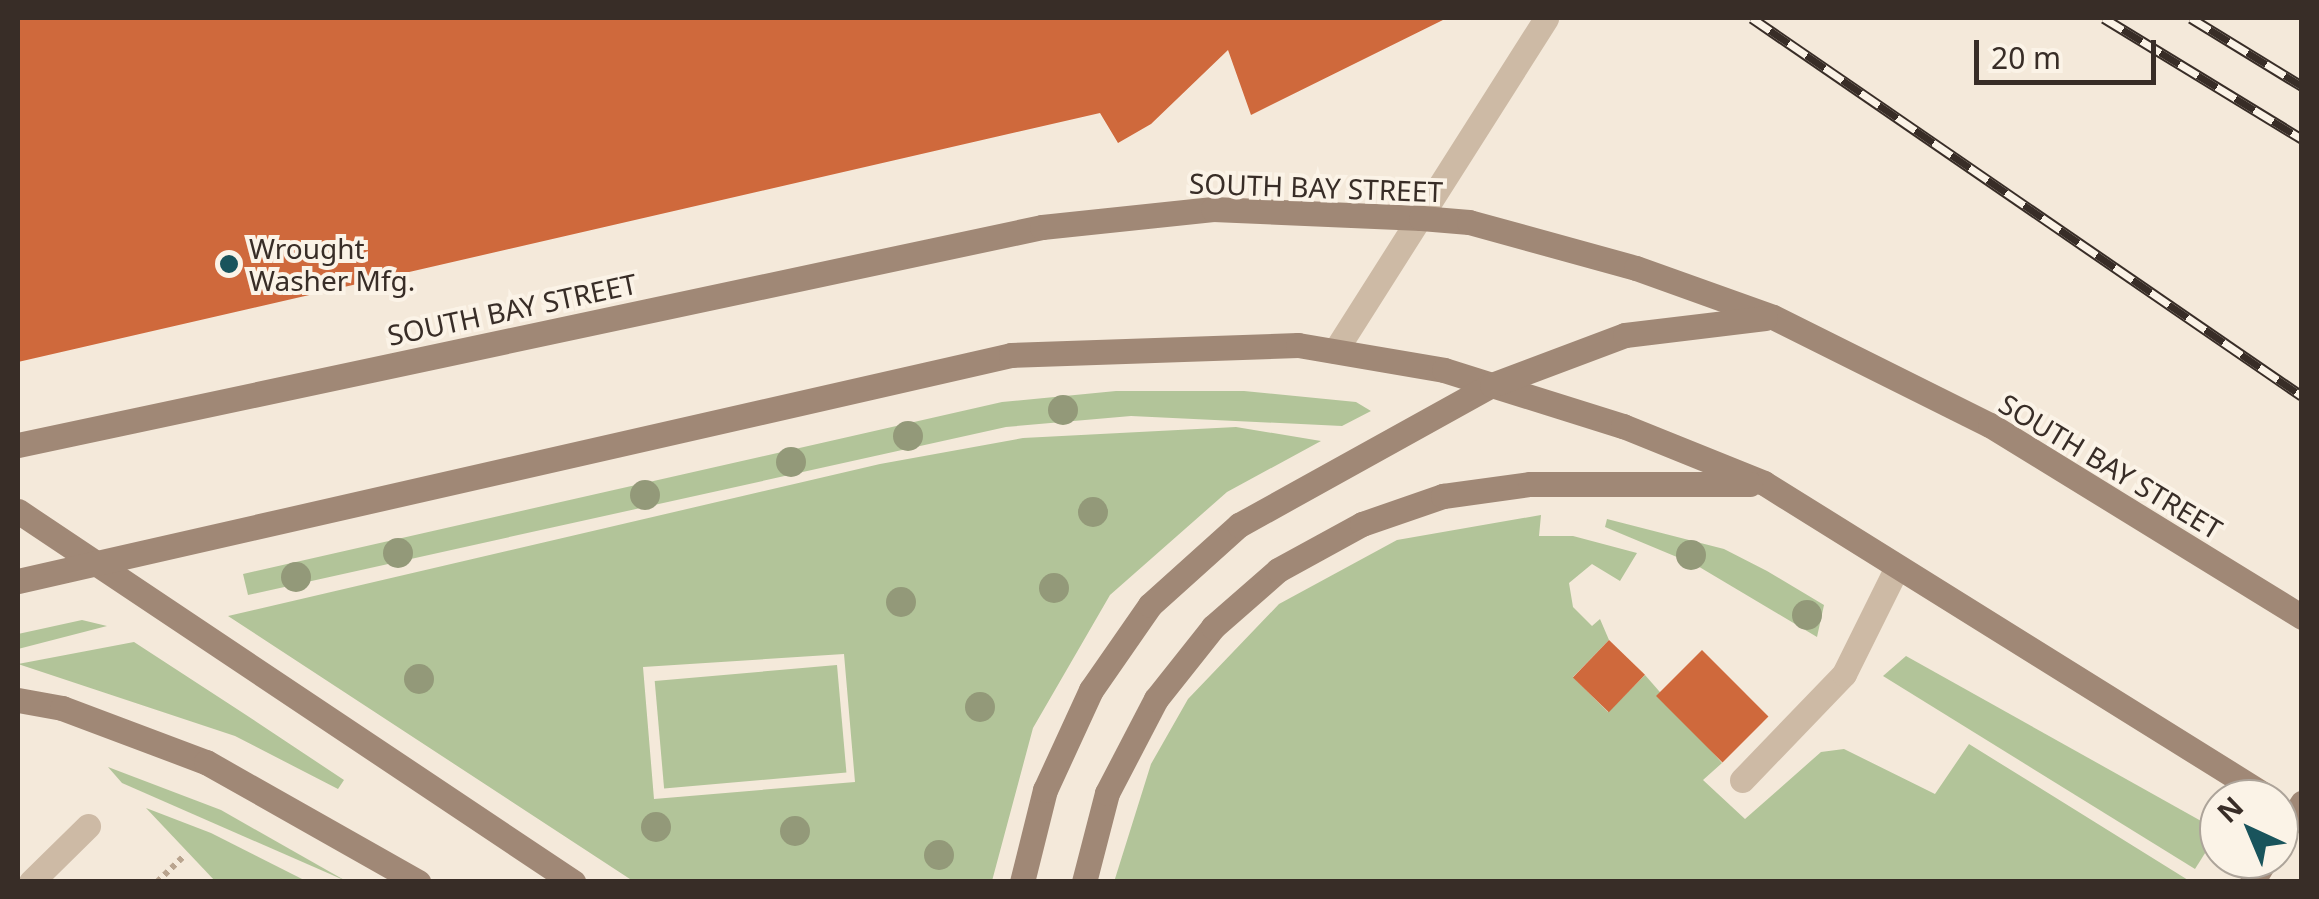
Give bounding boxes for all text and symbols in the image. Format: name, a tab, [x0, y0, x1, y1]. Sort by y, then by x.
scale bar	[1979, 20, 2162, 82]
text: 20 m	[1991, 37, 2061, 78]
street label: SOUTH BAY STREET	[1189, 166, 1443, 208]
place label: Wrought Washer Mfg.	[249, 231, 415, 297]
marker: Wrought Washer Mfg.	[218, 253, 240, 275]
street label: SOUTH BAY STREET	[384, 266, 640, 352]
street label: SOUTH BAY STREET	[1994, 386, 2228, 546]
north arrow	[2199, 779, 2299, 879]
text: N	[2208, 787, 2251, 830]

